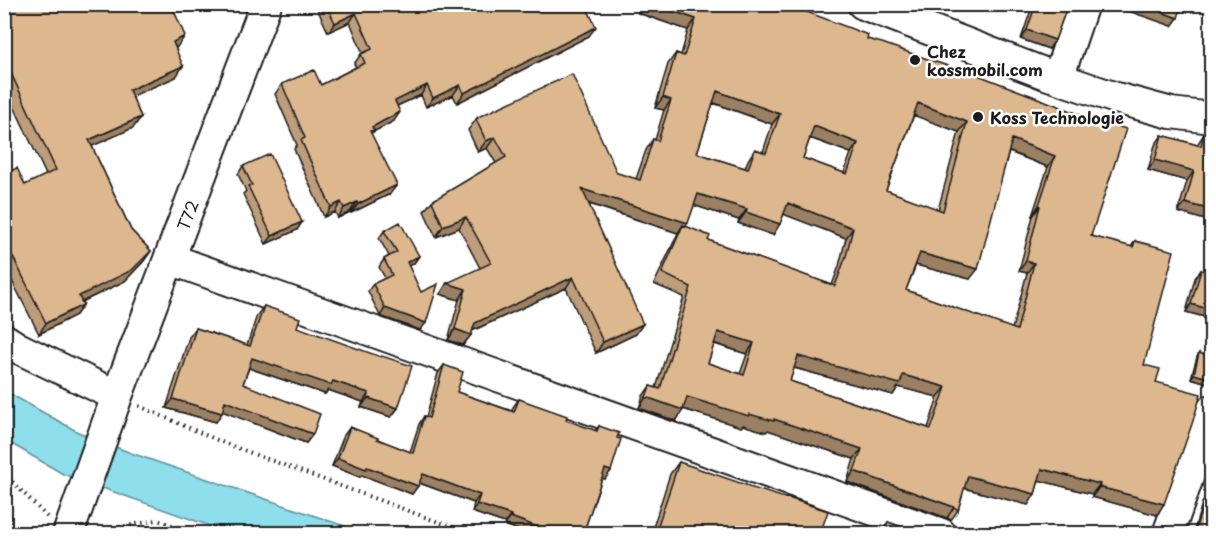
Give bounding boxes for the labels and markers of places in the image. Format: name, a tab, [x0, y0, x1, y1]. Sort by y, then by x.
place label: Chez kossmobil.com	[927, 39, 1043, 81]
marker: Chez kossmobil.com	[908, 53, 922, 67]
place label: Koss Technologie	[990, 105, 1124, 129]
marker: Koss Technologie	[971, 110, 985, 124]

